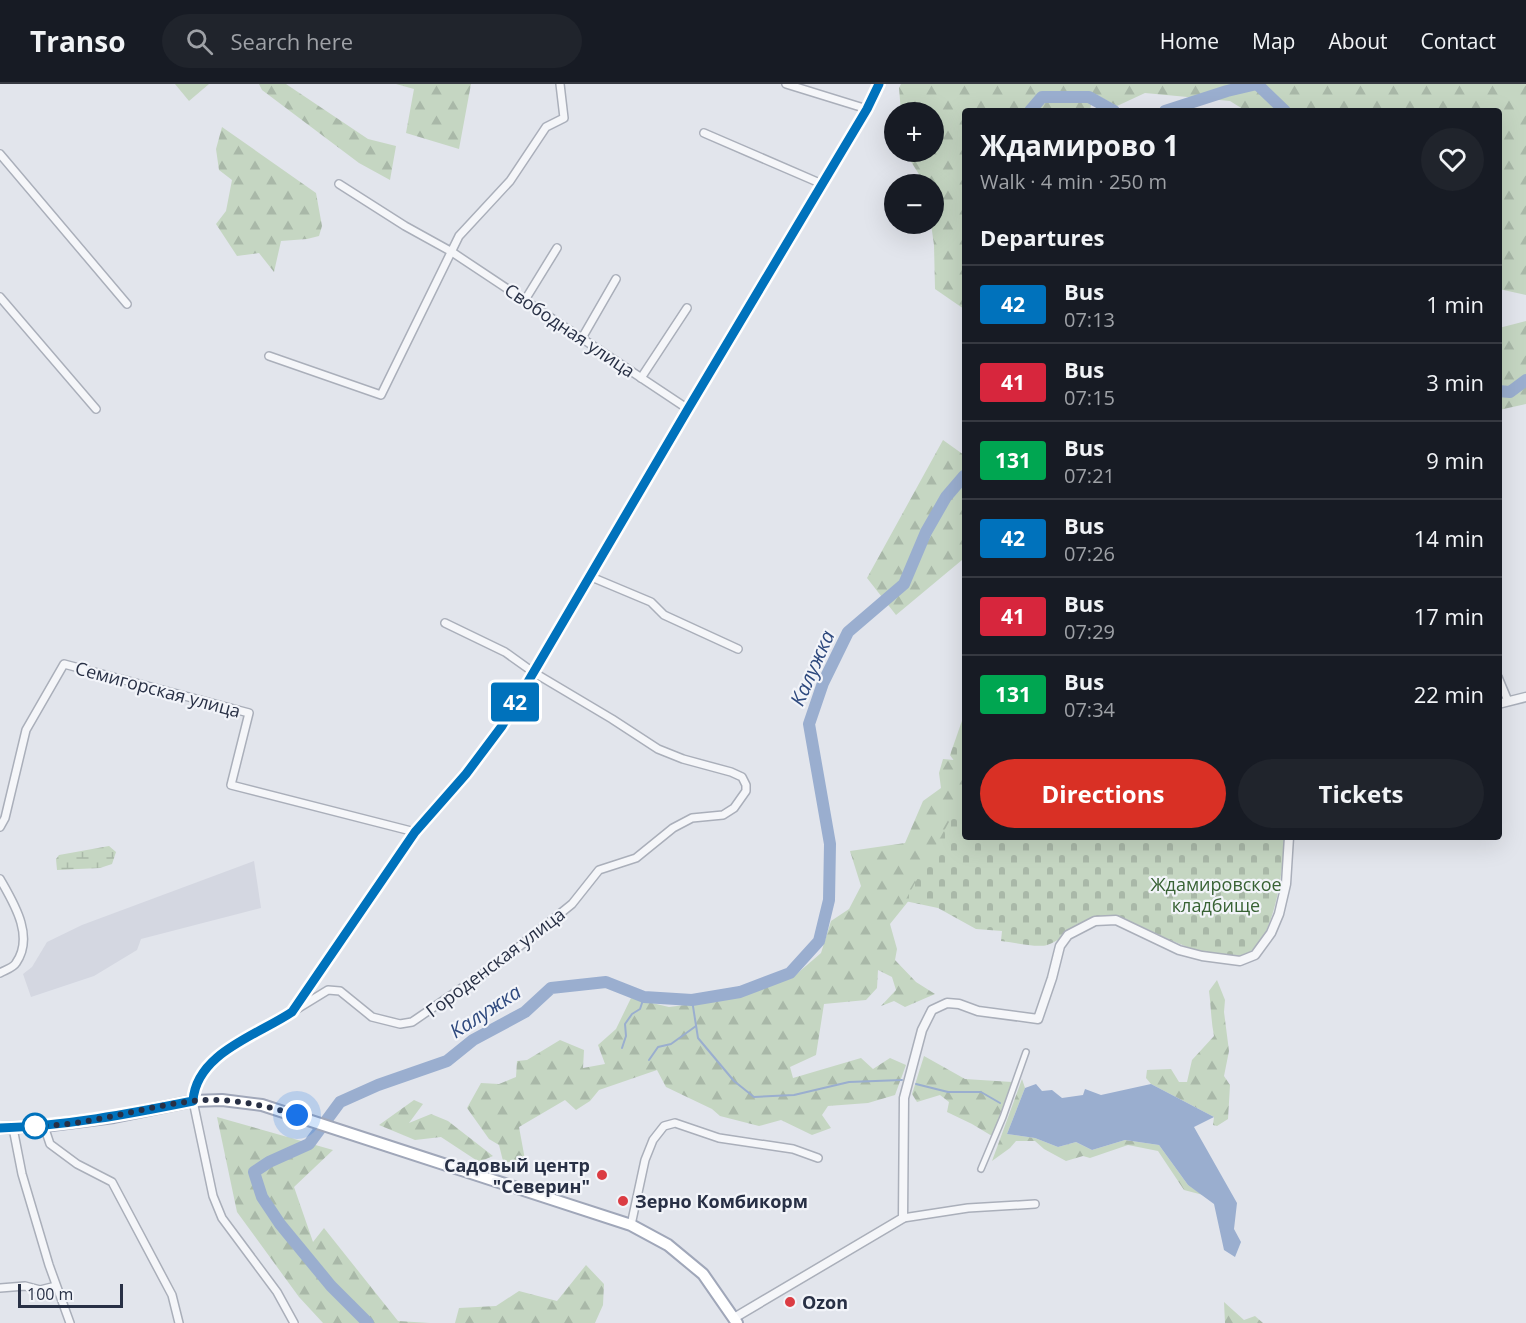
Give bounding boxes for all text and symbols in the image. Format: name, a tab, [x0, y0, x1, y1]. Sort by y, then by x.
search box	[162, 14, 582, 68]
text: Transo	[30, 22, 126, 60]
icon: search	[183, 25, 216, 58]
text: Search here	[231, 26, 353, 56]
text: Home	[1160, 27, 1219, 55]
text: Map	[1252, 27, 1295, 55]
text: About	[1328, 27, 1388, 55]
text: Contact	[1421, 27, 1496, 55]
map controls	[884, 102, 944, 234]
button: +	[884, 102, 944, 162]
text: Ждамирово 1	[980, 126, 1179, 164]
button: heart	[1421, 128, 1484, 191]
text: Walk · 4 min · 250 m	[980, 168, 1167, 195]
button: −	[884, 174, 944, 234]
text: Departures	[980, 222, 1104, 252]
text: Bus	[1064, 276, 1104, 306]
street label: Свободная улица	[500, 277, 640, 383]
text: 1 min	[1426, 289, 1484, 319]
text: 42	[1001, 290, 1025, 318]
text: 07:13	[1064, 306, 1115, 333]
text: Bus	[1064, 354, 1104, 384]
text: 3 min	[1426, 367, 1484, 397]
text: 41	[1001, 368, 1025, 396]
text: 07:15	[1064, 384, 1115, 411]
text: Bus	[1064, 432, 1104, 462]
text: 9 min	[1426, 445, 1484, 475]
text: 131	[995, 446, 1031, 474]
text: 07:21	[1064, 462, 1115, 489]
text: Bus	[1064, 510, 1104, 540]
text: 14 min	[1414, 523, 1484, 553]
text: 42	[1001, 524, 1025, 552]
text: 07:26	[1064, 540, 1115, 567]
text: Bus	[1064, 588, 1104, 618]
text: 17 min	[1414, 601, 1484, 631]
text: 41	[1001, 602, 1025, 630]
text: 07:29	[1064, 618, 1115, 645]
water label: Калужка	[783, 626, 841, 710]
street label: Семигорская улица	[73, 655, 243, 723]
text: Bus	[1064, 666, 1104, 696]
text: 22 min	[1414, 679, 1484, 709]
text: 131	[995, 680, 1031, 708]
line badge: 42	[488, 682, 542, 722]
text: 42	[503, 688, 527, 716]
text: 07:34	[1064, 696, 1115, 723]
button: Directions	[980, 759, 1226, 828]
button: Tickets	[1238, 759, 1484, 828]
park label: Ждамировское кладбище	[1150, 872, 1282, 917]
street label: Городенская улица	[421, 902, 569, 1022]
water label: Калужка	[444, 978, 526, 1044]
your location	[282, 1100, 312, 1130]
unlabelled marker	[22, 1113, 48, 1139]
place label: Садовый центр "Северин"	[444, 1153, 590, 1198]
marker: Садовый центр "Северин"	[595, 1168, 609, 1182]
place label: Зерно Комбикорм	[635, 1189, 808, 1213]
marker: Зерно Комбикорм	[616, 1194, 630, 1208]
scale bar	[18, 1281, 123, 1308]
text: 100 m	[27, 1283, 73, 1305]
place label: Ozon	[802, 1290, 848, 1314]
marker: Ozon	[783, 1295, 797, 1309]

